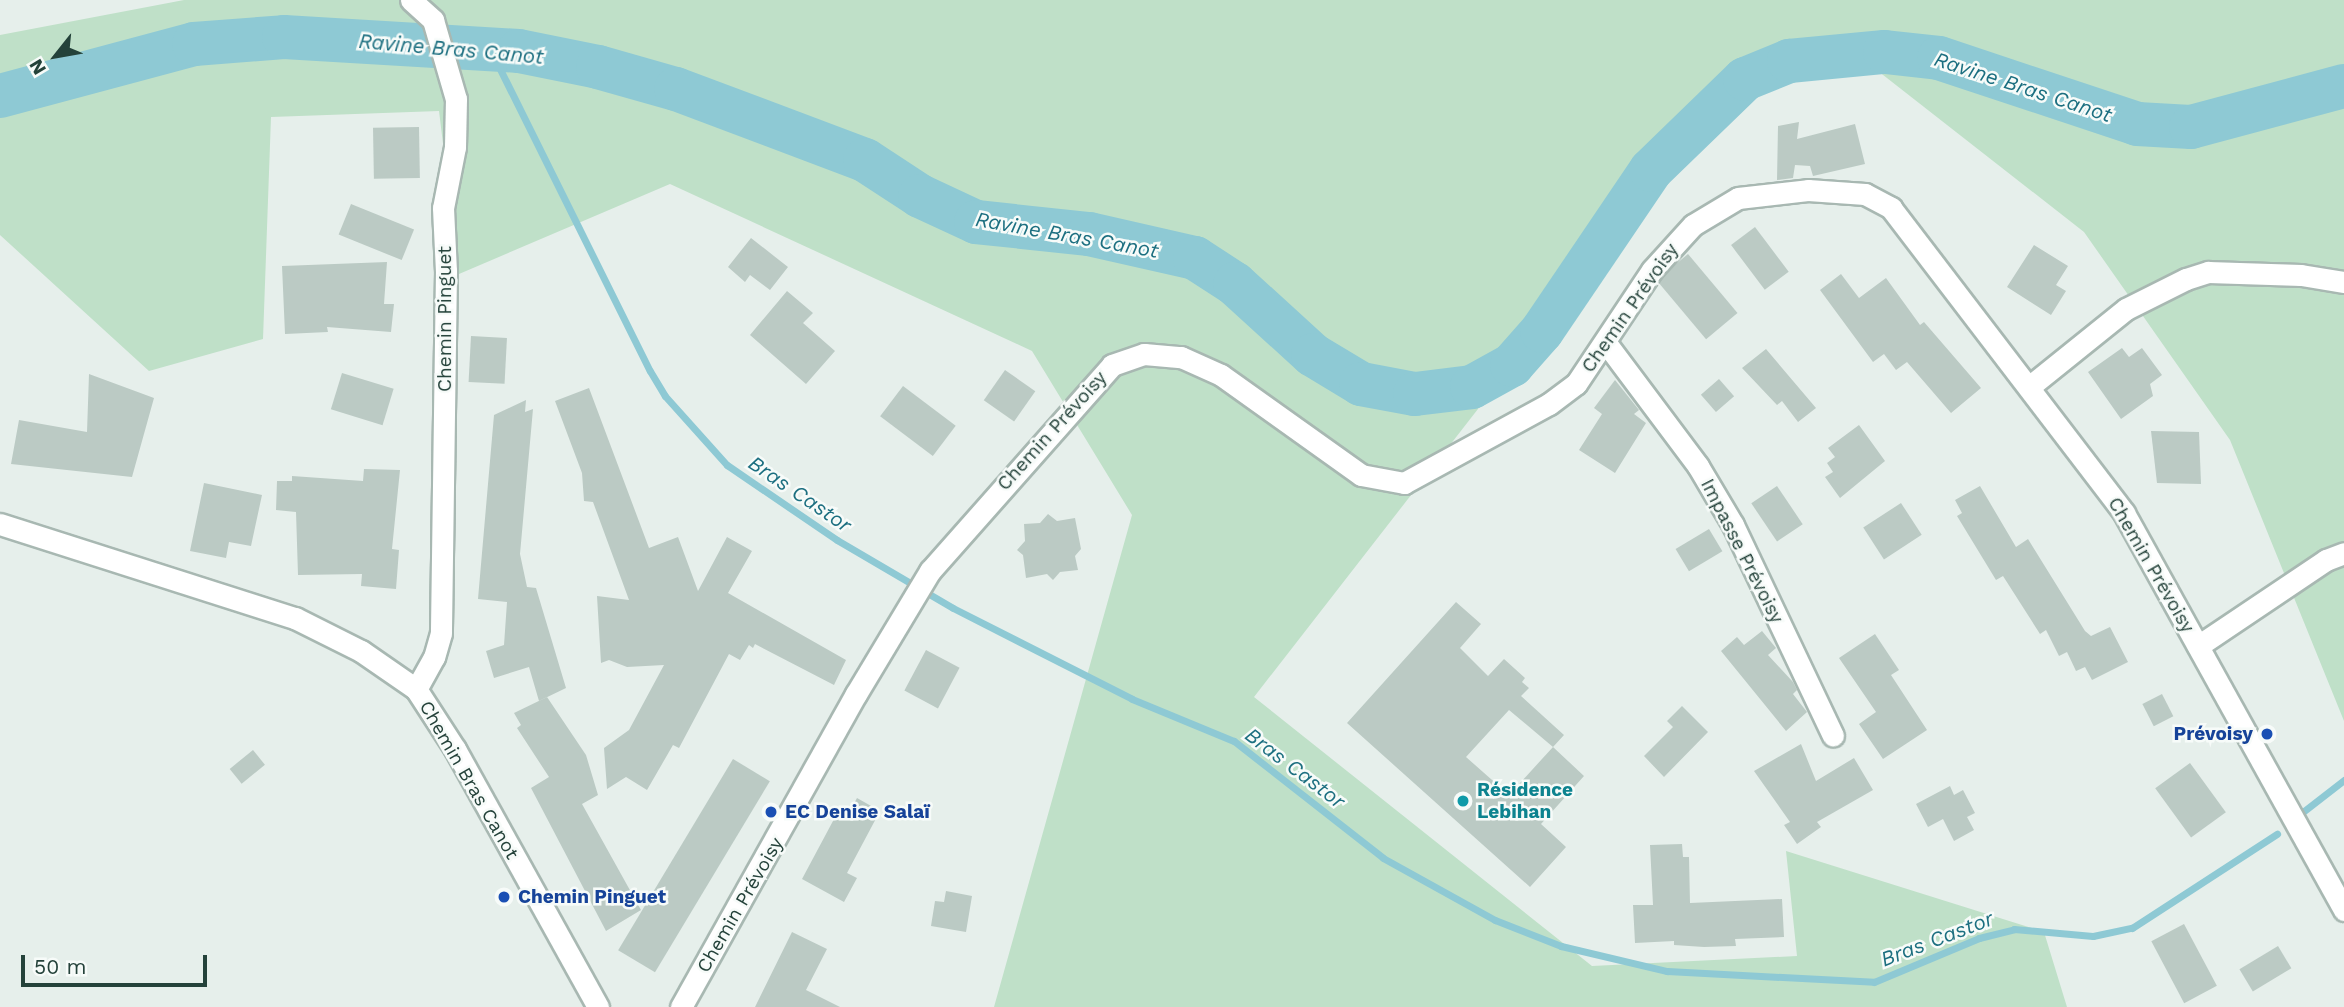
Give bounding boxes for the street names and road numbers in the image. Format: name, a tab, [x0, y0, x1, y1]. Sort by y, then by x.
street label: Chemin Prévoisy	[1577, 239, 1683, 377]
street label: Chemin Pinguet	[434, 246, 456, 392]
street label: Chemin Prévoisy	[993, 367, 1111, 495]
street label: Impasse Prévoisy	[1696, 475, 1788, 627]
street label: Chemin Prévoisy	[2103, 493, 2199, 637]
street label: Chemin Bras Canot	[414, 697, 524, 863]
street label: Chemin Prévoisy	[692, 833, 788, 977]

